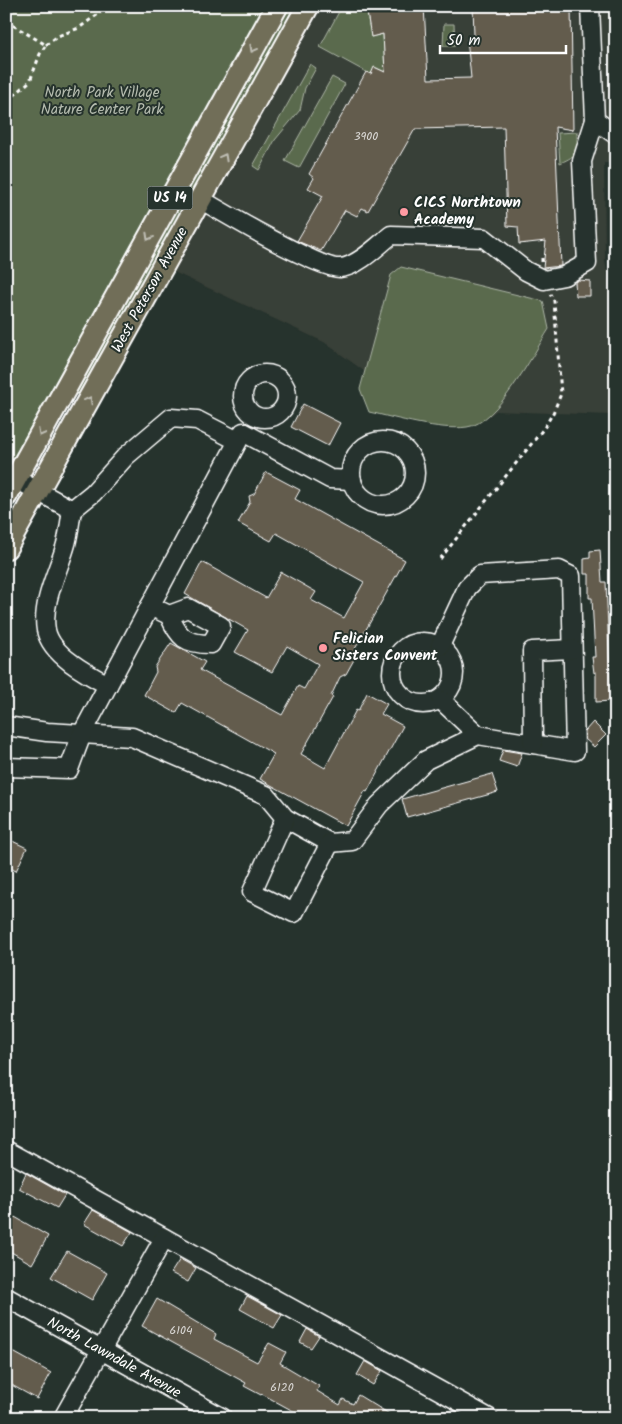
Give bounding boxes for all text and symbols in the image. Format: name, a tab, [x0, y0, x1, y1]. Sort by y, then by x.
scale bar	[440, 22, 566, 54]
text: 50 m	[447, 29, 481, 53]
one-way arrow	[249, 44, 259, 53]
park label: North Park Village Nature Center Park	[41, 81, 164, 122]
house number: 3900	[354, 127, 378, 146]
one-way arrow	[218, 153, 228, 162]
road number: US 14	[148, 187, 192, 210]
place label: CICS Northtown Academy	[414, 191, 521, 232]
marker: CICS Northtown Academy	[398, 206, 410, 218]
street label: West Peterson Avenue	[105, 223, 195, 357]
one-way arrow	[145, 232, 155, 241]
one-way arrow	[83, 396, 93, 405]
one-way arrow	[37, 428, 47, 437]
place label: Felician Sisters Convent	[333, 627, 438, 668]
marker: Felician Sisters Convent	[317, 642, 329, 654]
street label: North Lawndale Avenue	[42, 1311, 186, 1405]
house number: 6104	[169, 1321, 193, 1340]
house number: 6120	[270, 1378, 294, 1397]

